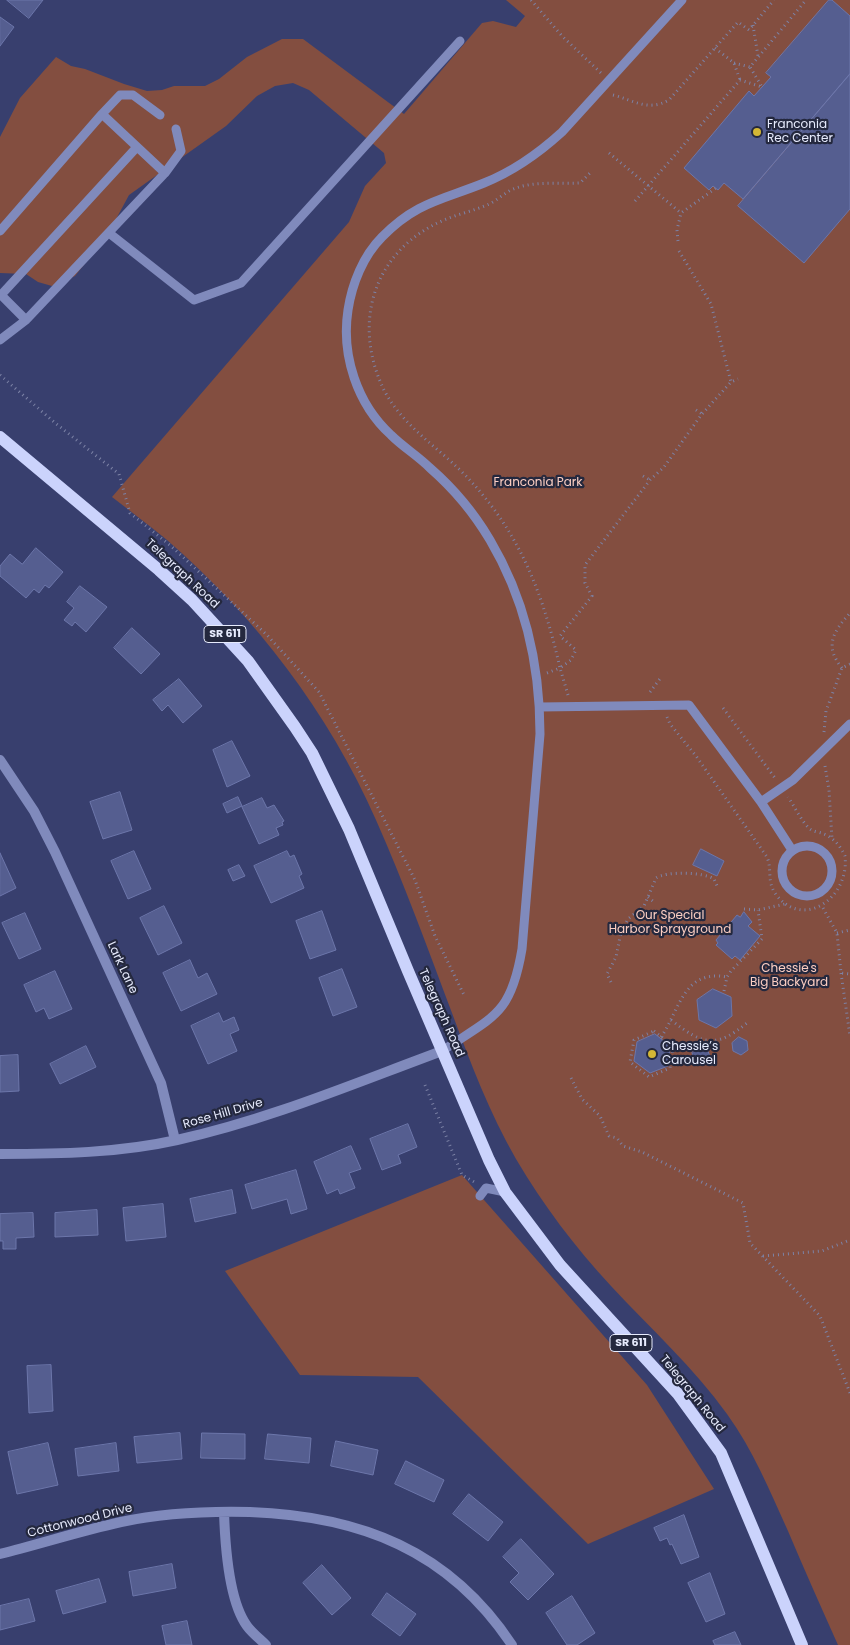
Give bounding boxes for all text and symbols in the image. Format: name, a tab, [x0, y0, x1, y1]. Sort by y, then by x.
place label: Franconia Rec Center	[767, 118, 833, 146]
marker: Franconia Rec Center	[751, 126, 763, 138]
park label: Franconia Park	[494, 476, 582, 490]
street label: Telegraph Road	[142, 536, 222, 612]
road number: SR 611	[204, 626, 246, 642]
park label: Our Special Harbor Sprayground	[609, 909, 731, 937]
street label: Lark Lane	[104, 940, 140, 996]
park label: Chessie's Big Backyard	[750, 962, 828, 990]
street label: Telegraph Road	[415, 967, 467, 1059]
place label: Chessie’s Carousel	[662, 1040, 718, 1068]
marker: Chessie’s Carousel	[646, 1048, 658, 1060]
street label: Rose Hill Drive	[181, 1096, 265, 1132]
road number: SR 611	[610, 1335, 652, 1352]
street label: Telegraph Road	[656, 1352, 728, 1436]
street label: Cottonwood Drive	[26, 1501, 134, 1541]

